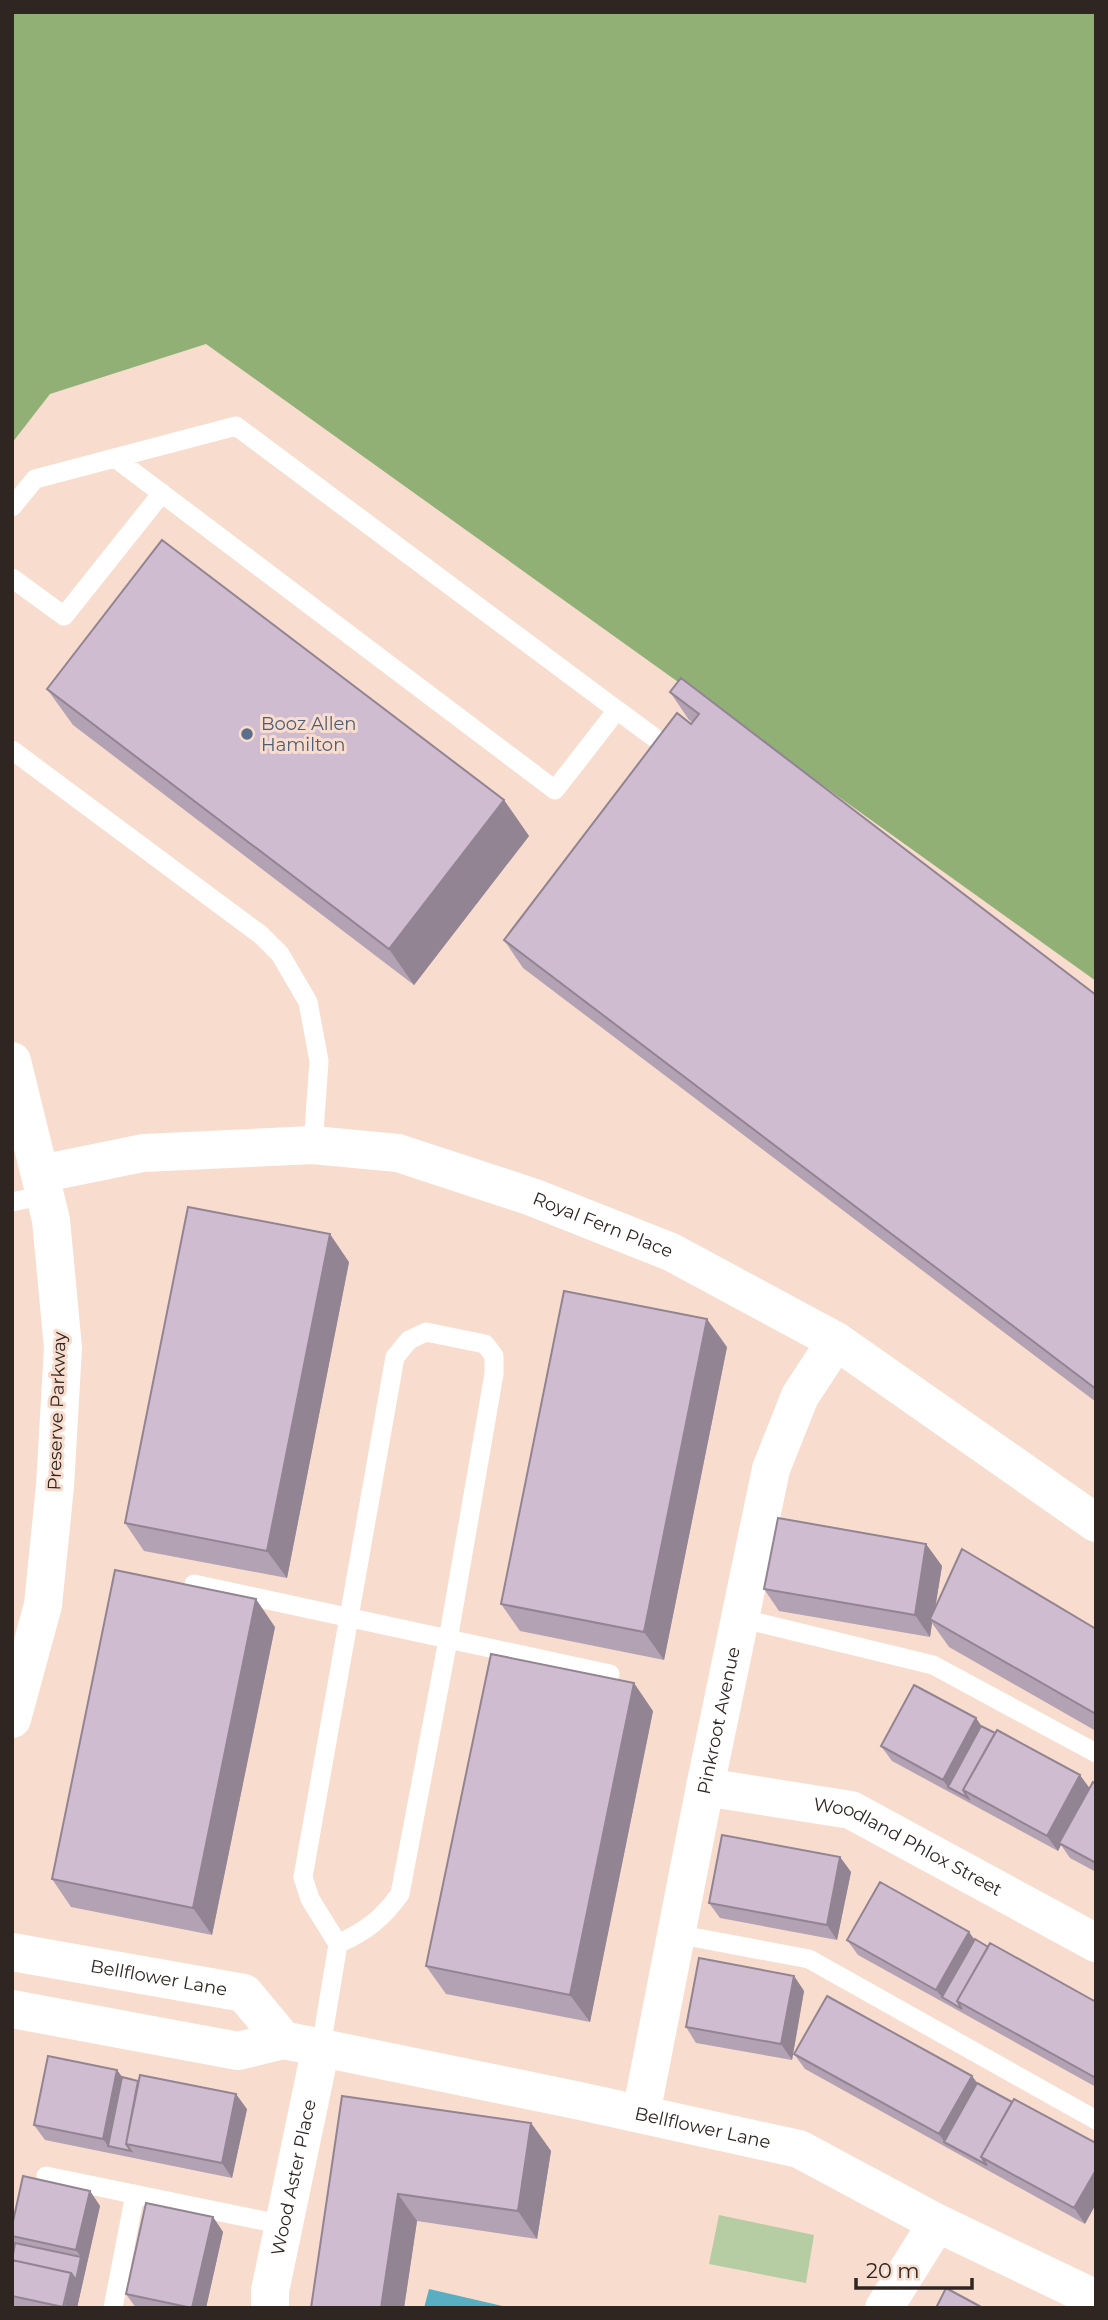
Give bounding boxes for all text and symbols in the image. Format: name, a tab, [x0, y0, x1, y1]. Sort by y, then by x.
place label: Booz Allen Hamilton	[261, 713, 357, 756]
marker: Booz Allen Hamilton	[239, 726, 255, 742]
street label: Royal Fern Place	[530, 1187, 676, 1263]
street label: Preserve Parkway	[43, 1331, 71, 1491]
street label: Pinkroot Avenue	[693, 1645, 745, 1796]
street label: Woodland Phlox Street	[812, 1793, 1006, 1901]
street label: Bellflower Lane	[89, 1955, 229, 2001]
street label: Wood Aster Place	[267, 2097, 321, 2258]
street label: Bellflower Lane	[633, 2102, 773, 2154]
scale bar	[856, 2246, 972, 2290]
text: 20 m	[866, 2258, 920, 2283]

